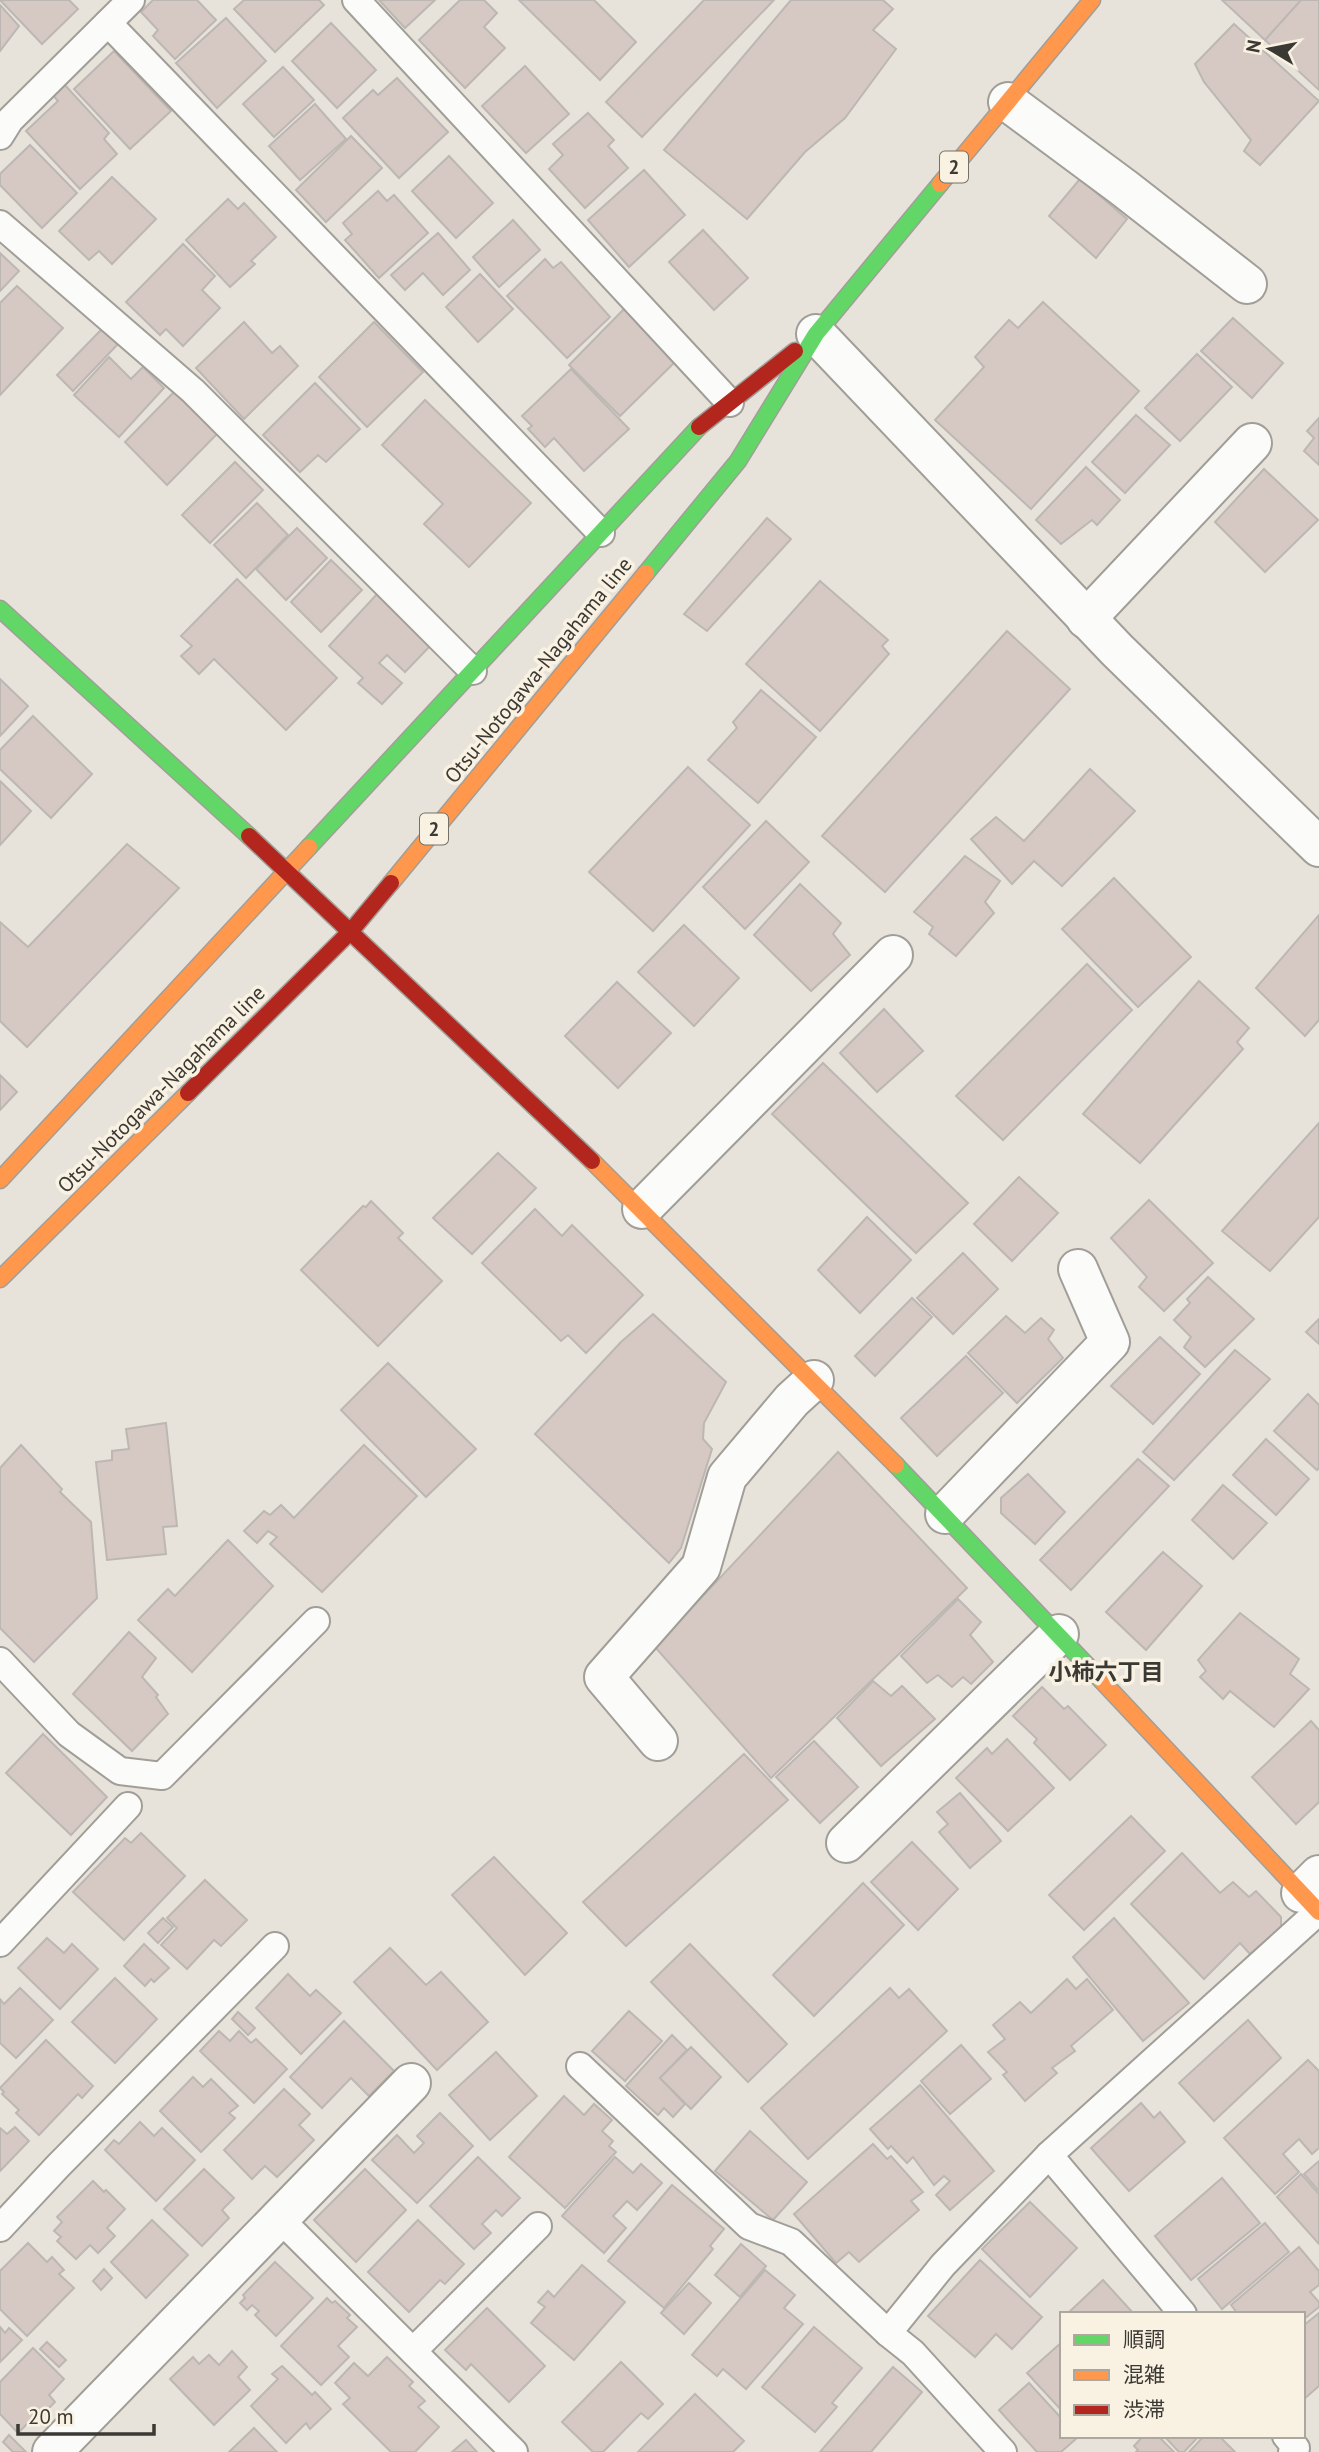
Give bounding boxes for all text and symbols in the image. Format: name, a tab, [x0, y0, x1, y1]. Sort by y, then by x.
north arrow	[1235, 14, 1305, 84]
text: N	[1240, 38, 1266, 54]
road number: 2	[940, 152, 968, 182]
street label: Otsu-Notogawa-Nagahama line	[438, 552, 638, 788]
road number: 2	[420, 814, 448, 844]
street label: Otsu-Notogawa-Nagahama line	[51, 979, 271, 1199]
district label: 小柿六丁目	[1049, 1657, 1164, 1686]
legend	[1060, 2312, 1305, 2438]
text: 順調	[1123, 2326, 1165, 2353]
text: 混雑	[1123, 2361, 1165, 2388]
scale bar	[18, 2392, 154, 2436]
text: 渋滞	[1123, 2396, 1165, 2423]
text: 20 m	[28, 2403, 74, 2430]

